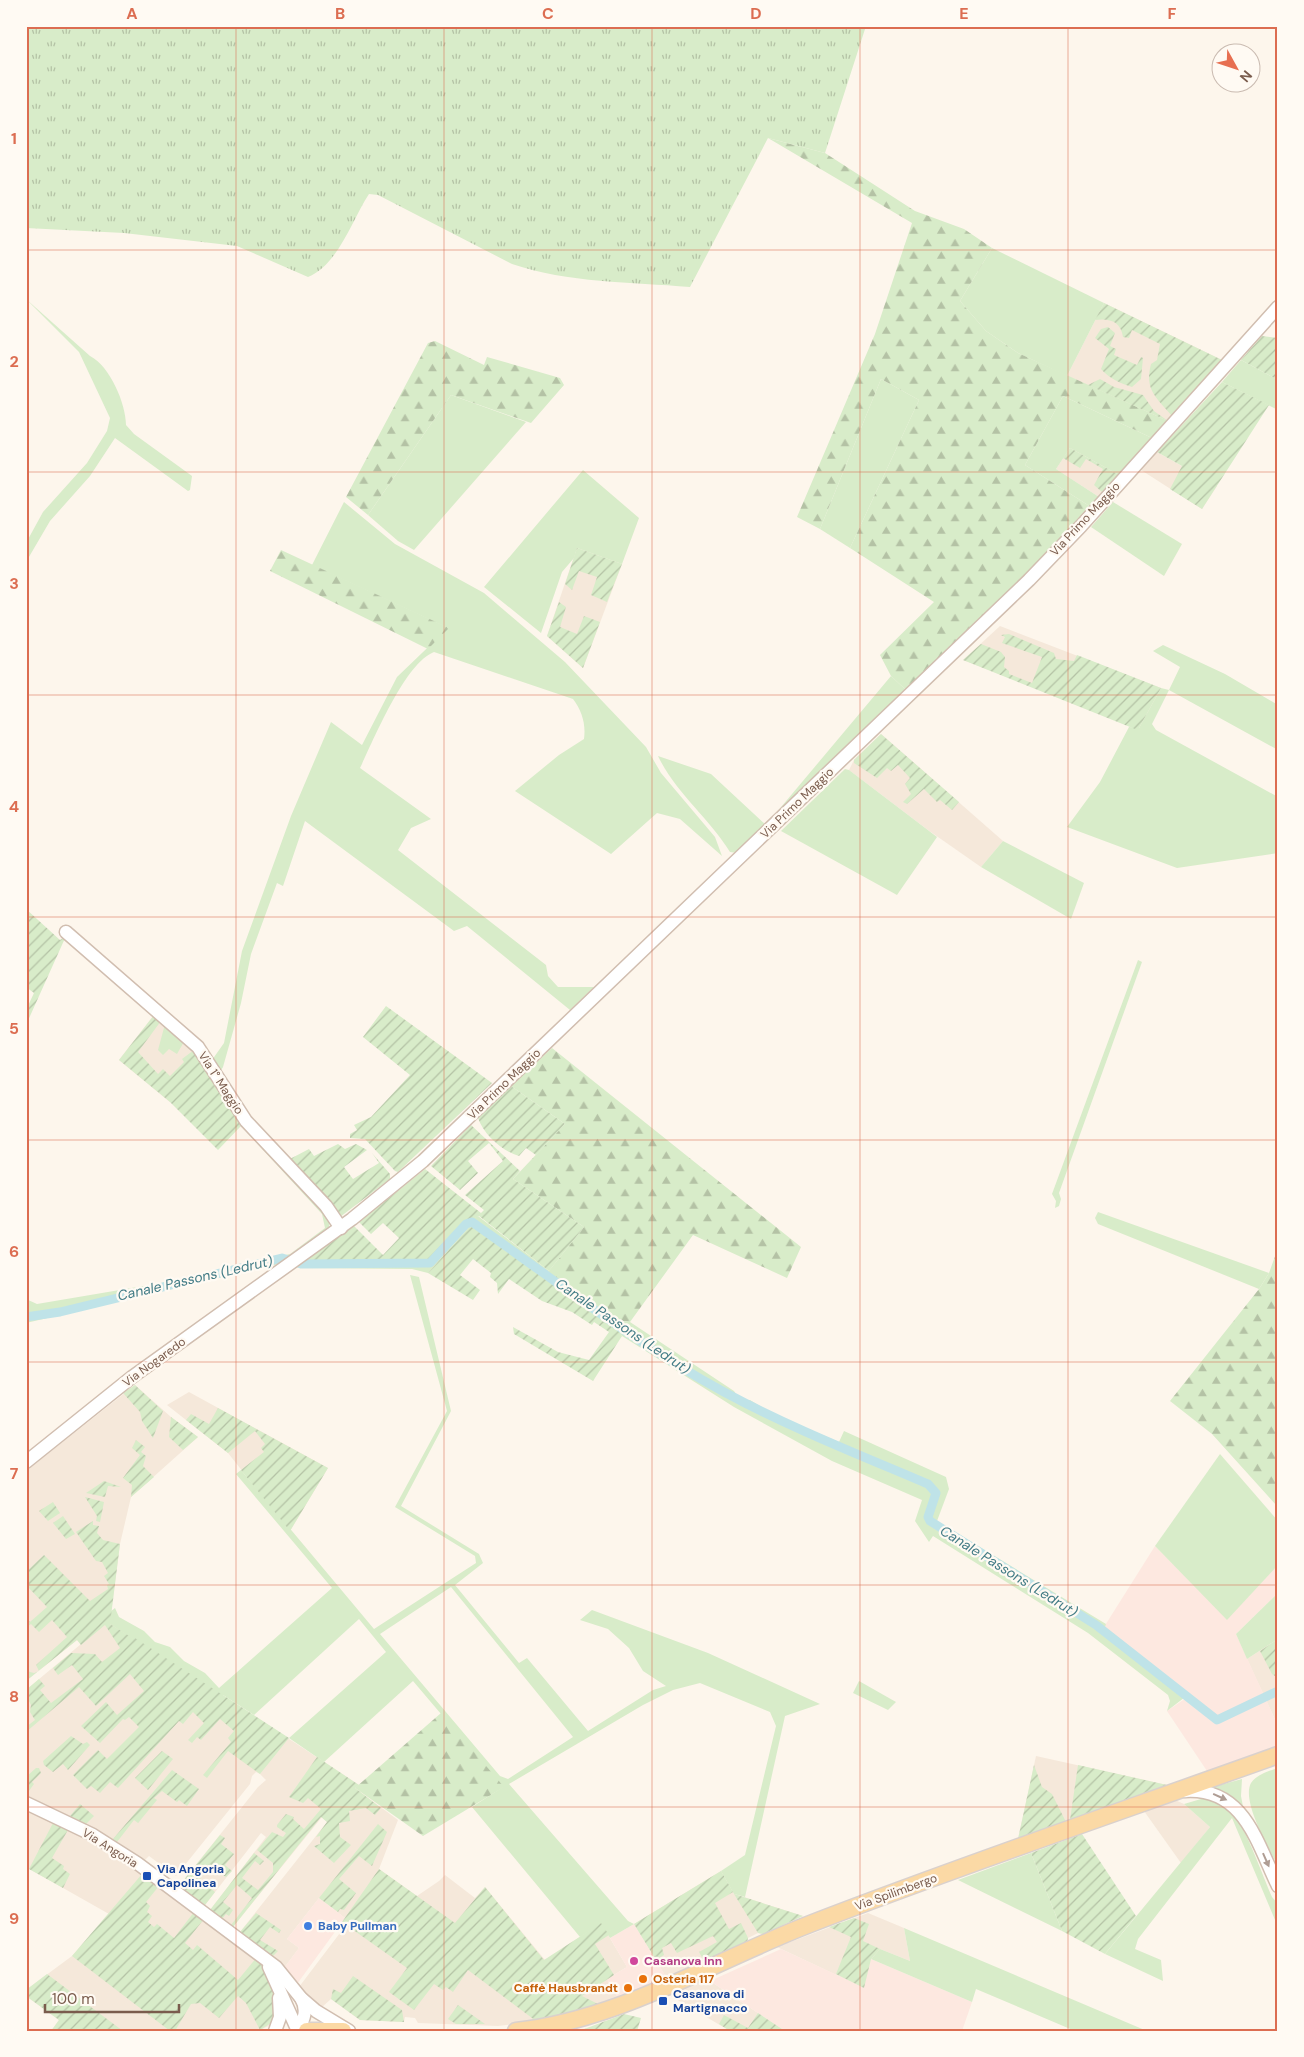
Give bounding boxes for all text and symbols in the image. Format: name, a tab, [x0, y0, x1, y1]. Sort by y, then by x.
text: A	[126, 3, 138, 24]
text: B	[335, 3, 345, 24]
text: C	[542, 3, 554, 24]
text: D	[750, 3, 762, 24]
text: E	[959, 3, 969, 24]
text: F	[1168, 3, 1177, 24]
north arrow	[1212, 42, 1262, 92]
text: N	[1236, 67, 1256, 86]
text: 1	[11, 128, 17, 149]
text: 2	[9, 351, 19, 372]
street label: Via Primo Maggio	[1046, 478, 1124, 560]
text: 3	[9, 573, 19, 594]
street label: Via Primo Maggio	[757, 764, 837, 842]
text: 4	[9, 796, 19, 817]
text: 5	[9, 1018, 19, 1039]
street label: Via Primo Maggio	[464, 1045, 544, 1123]
street label: Via 1° Maggio	[195, 1049, 247, 1117]
text: 6	[9, 1241, 19, 1262]
water label: Canale Passons (Ledrut)	[116, 1251, 274, 1305]
water label: Canale Passons (Ledrut)	[552, 1274, 694, 1378]
street label: Via Nogaredo	[119, 1334, 189, 1390]
text: 7	[10, 1463, 19, 1484]
water label: Canale Passons (Ledrut)	[937, 1521, 1081, 1621]
text: 8	[9, 1686, 19, 1707]
one-way arrow	[1213, 1793, 1228, 1802]
street label: Via Angoria	[79, 1825, 141, 1871]
one-way arrow	[1261, 1853, 1270, 1868]
place label: Via Angoria Capolinea	[157, 1861, 224, 1891]
marker: Via Angoria Capolinea	[141, 1870, 153, 1882]
street label: Via Spilimbergo	[853, 1870, 939, 1914]
text: 9	[9, 1908, 19, 1929]
place label: Baby Pullman	[318, 1918, 397, 1934]
marker: Baby Pullman	[302, 1920, 314, 1932]
place label: Casanova Inn	[644, 1953, 722, 1969]
marker: Casanova Inn	[628, 1955, 640, 1967]
place label: Osteria 117	[653, 1971, 715, 1987]
marker: Osteria 117	[637, 1973, 649, 1985]
place label: Caffė Hausbrandt	[514, 1980, 618, 1996]
scale bar	[45, 1982, 179, 2014]
marker: Caffė Hausbrandt	[622, 1982, 634, 1994]
place label: Casanova di Martignacco	[673, 1986, 748, 2016]
text: 100 m	[52, 1989, 95, 2009]
marker: Casanova di Martignacco	[657, 1995, 669, 2007]

